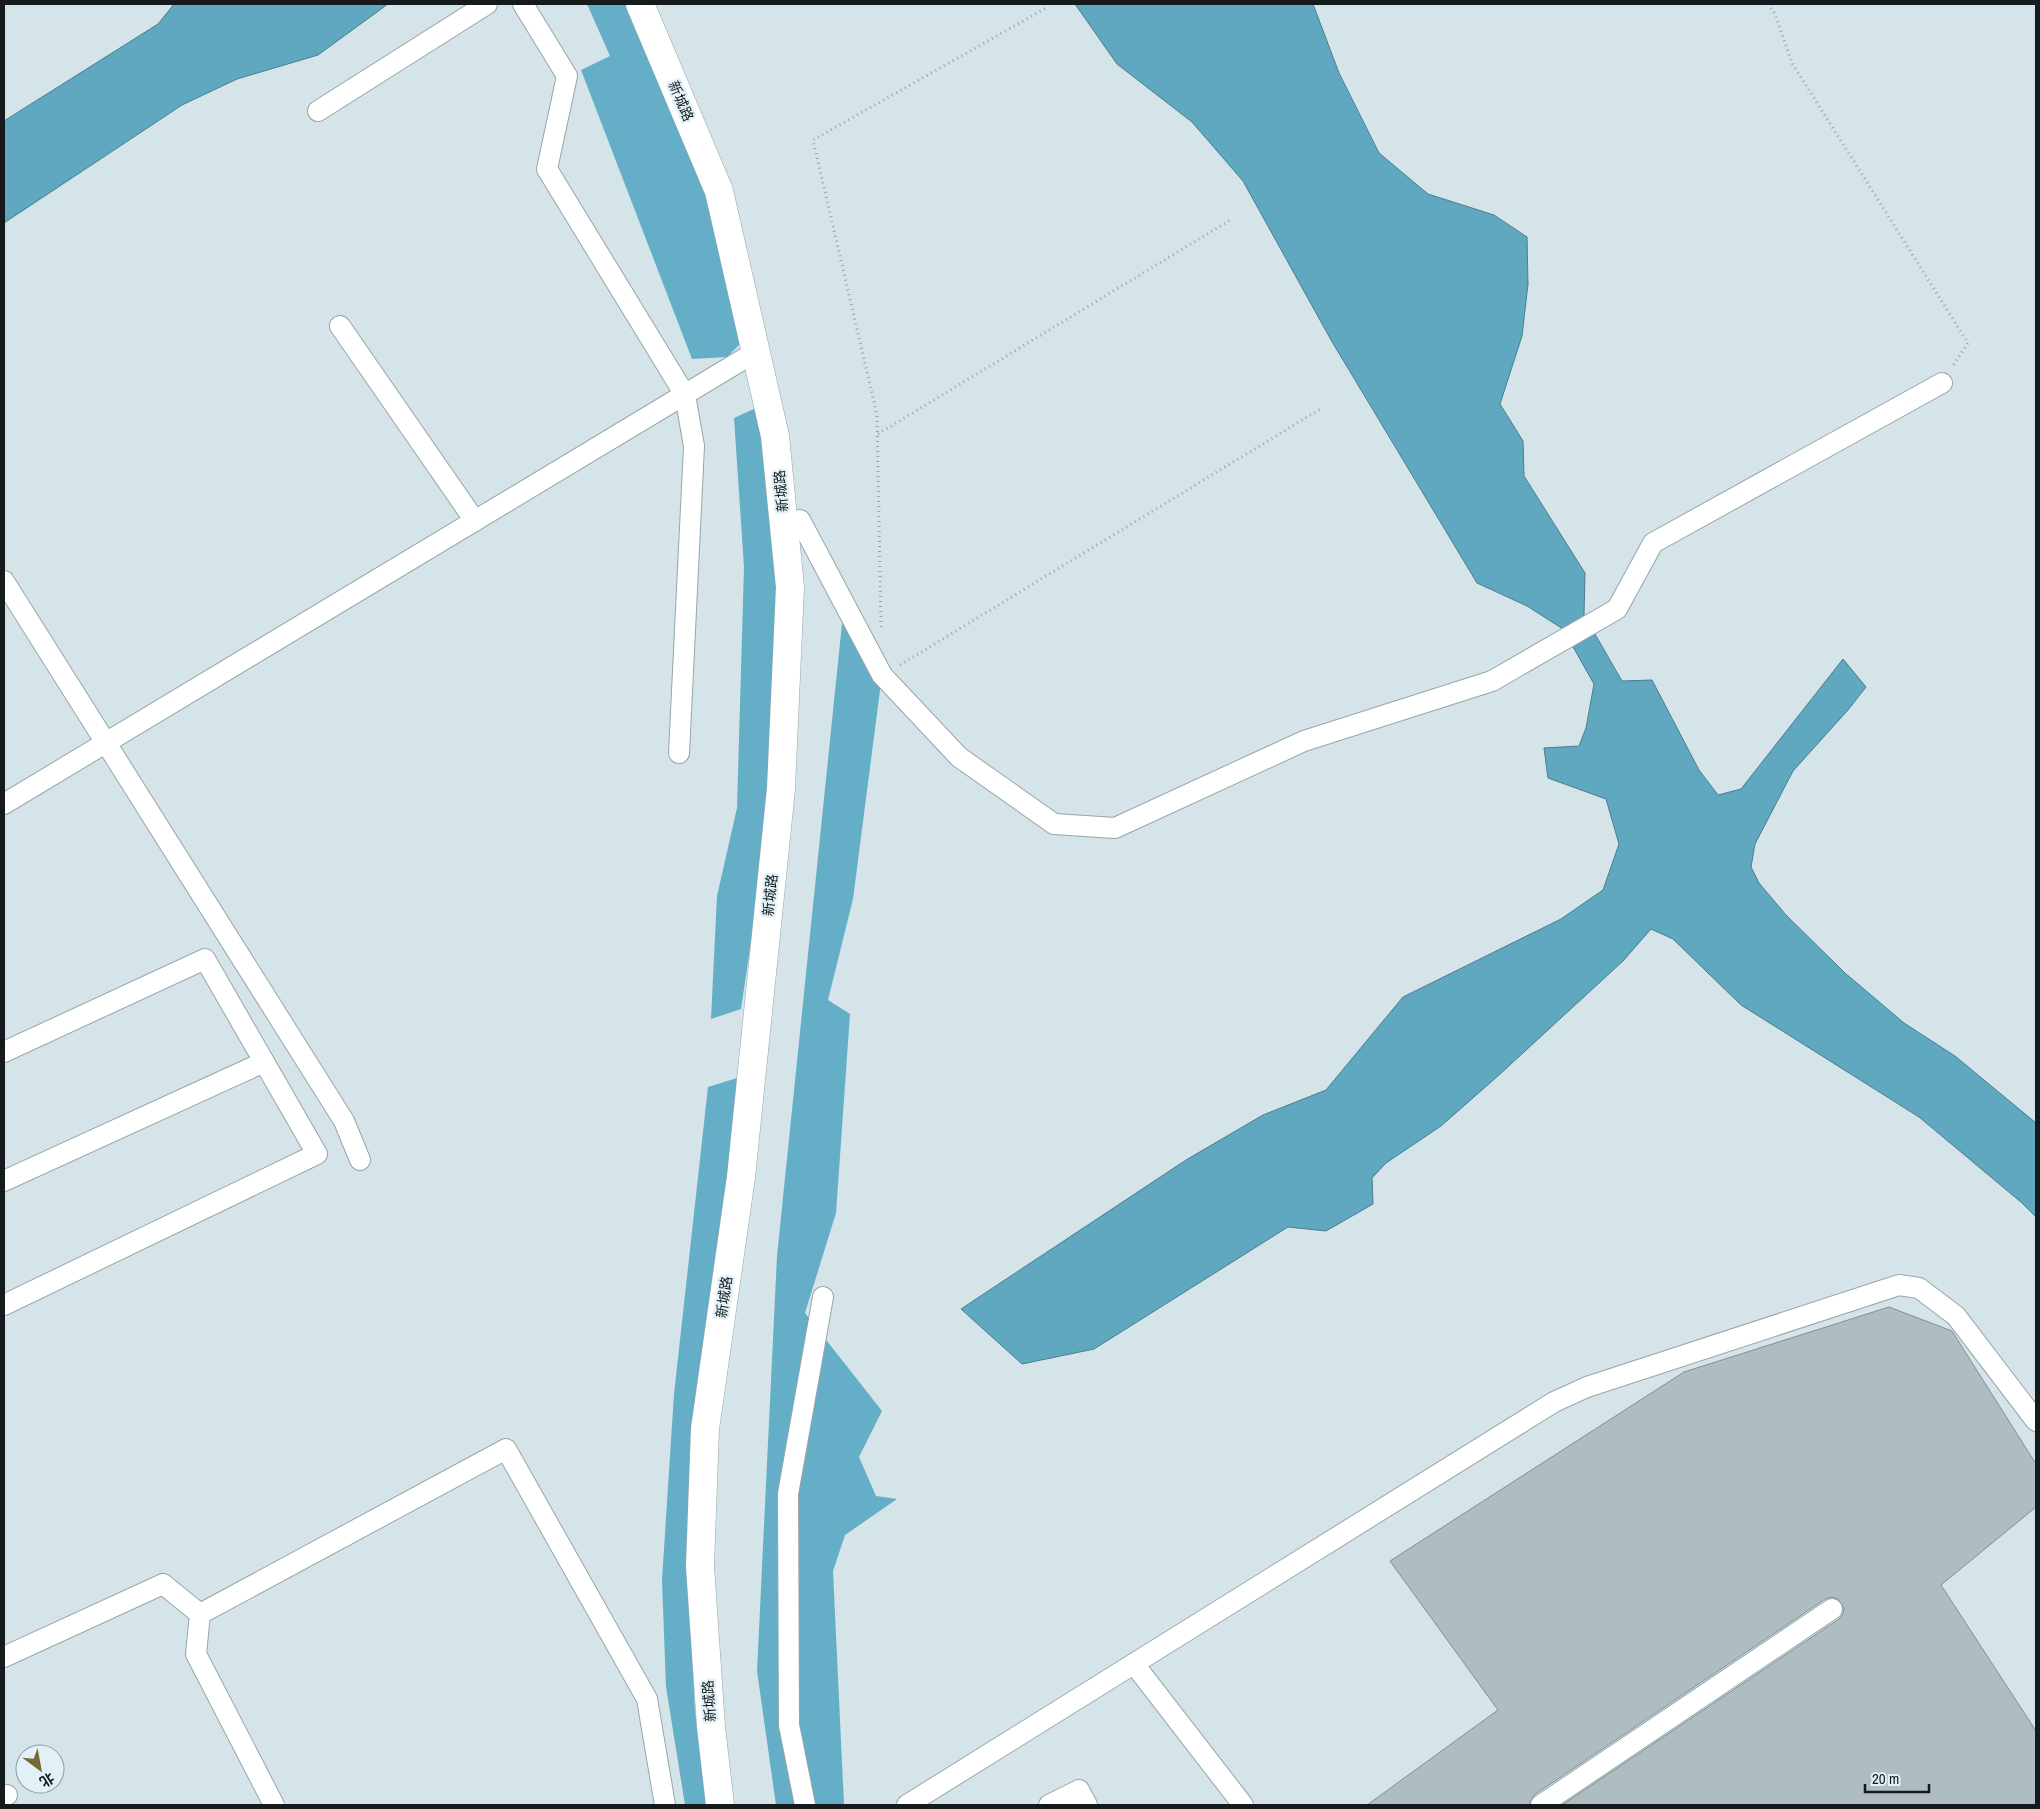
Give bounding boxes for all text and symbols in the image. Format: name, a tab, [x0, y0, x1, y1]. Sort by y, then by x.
street label: 新城路	[665, 78, 697, 124]
street label: 新城路	[770, 469, 792, 513]
street label: 新城路	[759, 873, 781, 917]
street label: 新城路	[712, 1275, 736, 1319]
street label: 新城路	[699, 1679, 719, 1723]
north arrow	[15, 1744, 65, 1794]
scale bar	[1865, 1762, 1929, 1794]
text: 20 m	[1872, 1768, 1899, 1789]
text: 北	[36, 1769, 58, 1791]

